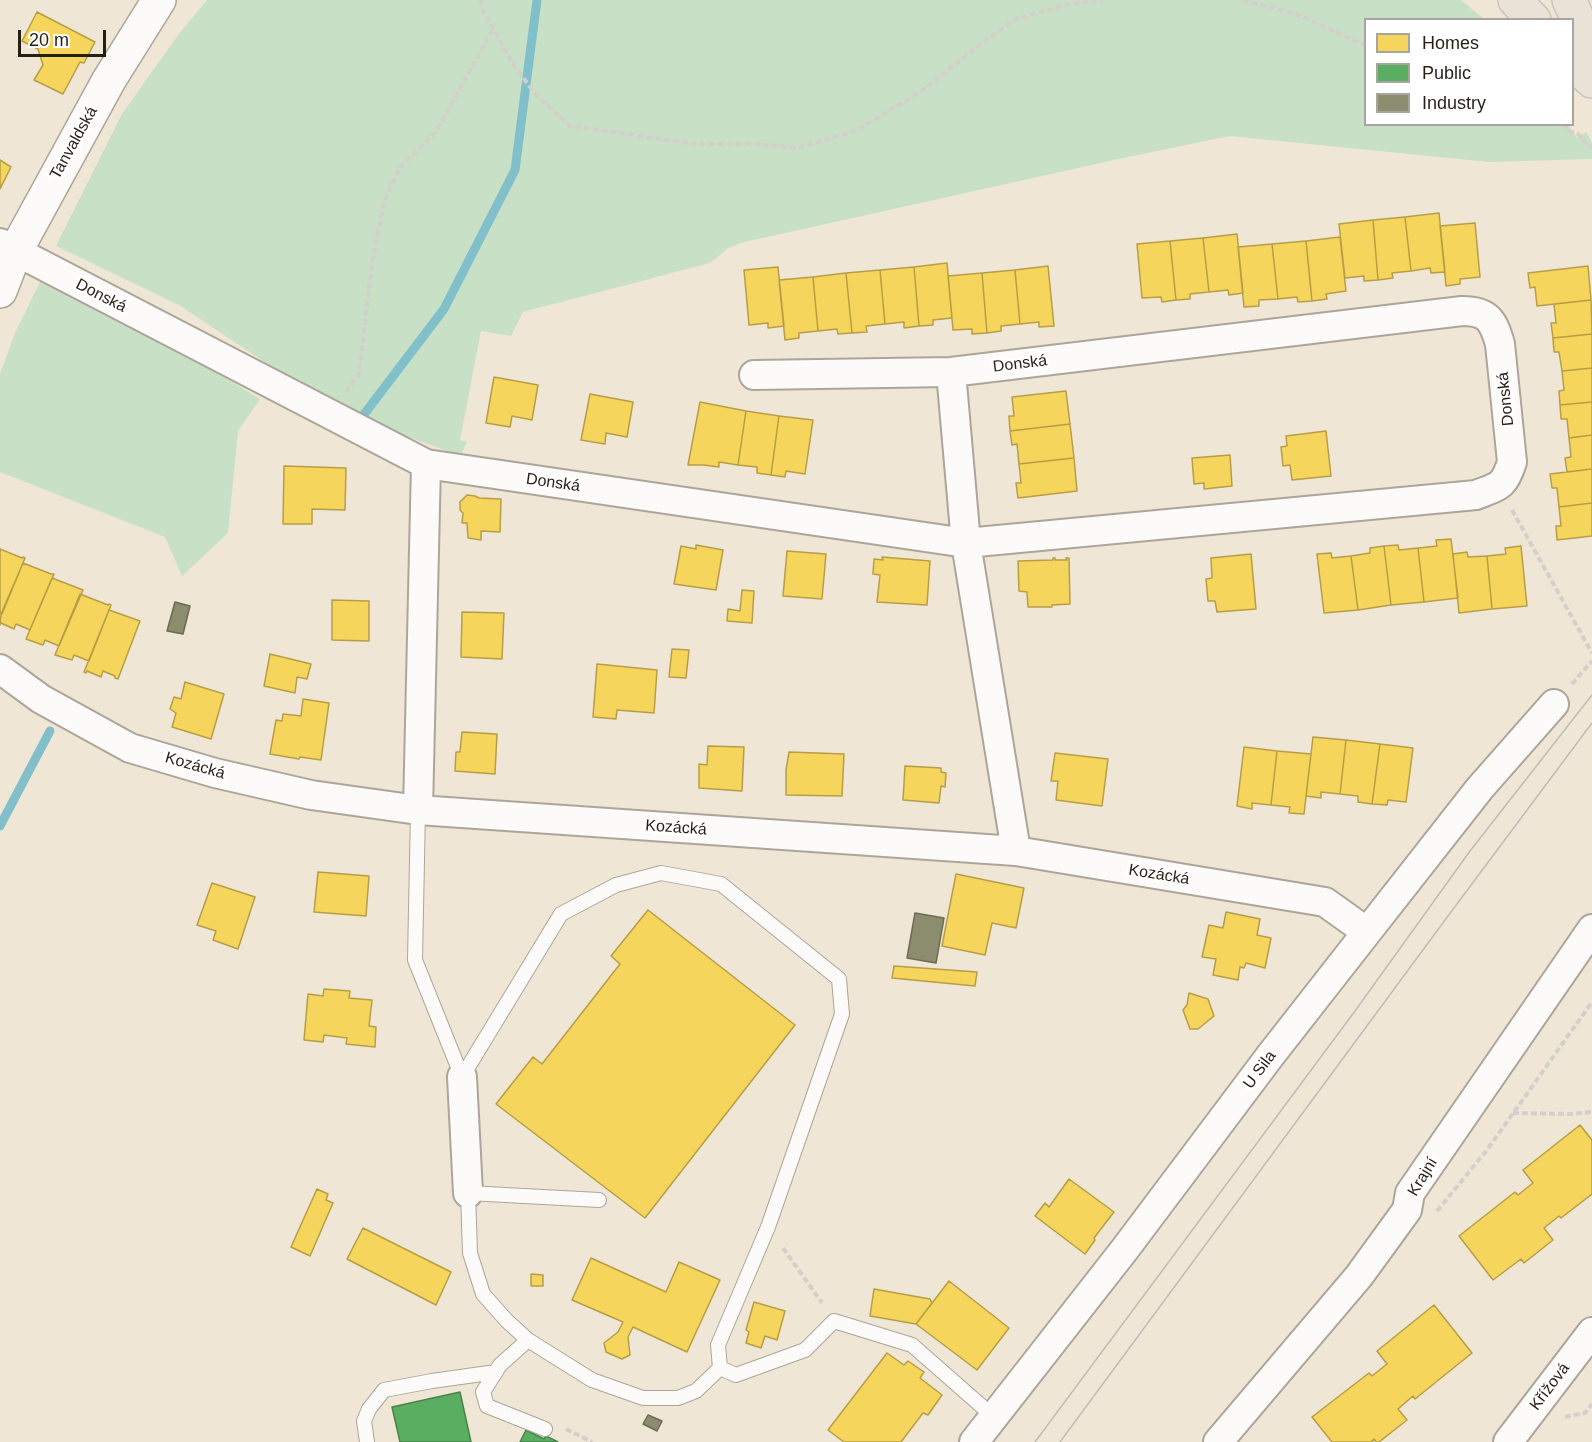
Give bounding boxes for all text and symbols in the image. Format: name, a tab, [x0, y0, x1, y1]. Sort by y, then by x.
scale bar	[21, 18, 110, 56]
legend	[1364, 18, 1574, 126]
text: 20 m	[29, 30, 69, 50]
text: Homes	[1422, 33, 1479, 53]
text: Public	[1422, 63, 1471, 83]
text: Industry	[1422, 93, 1486, 113]
street label: Tanvaldská	[46, 103, 102, 183]
street label: Donská	[72, 275, 130, 317]
street label: Donská	[992, 351, 1048, 377]
street label: Donská	[1494, 371, 1518, 427]
street label: Donská	[525, 470, 581, 496]
street label: Kozácká	[163, 748, 227, 784]
street label: Kozácká	[645, 816, 707, 840]
street label: Kozácká	[1127, 861, 1191, 889]
street label: U Sila	[1239, 1047, 1281, 1093]
street label: Krajní	[1404, 1154, 1442, 1200]
street label: Křížová	[1526, 1360, 1574, 1414]

